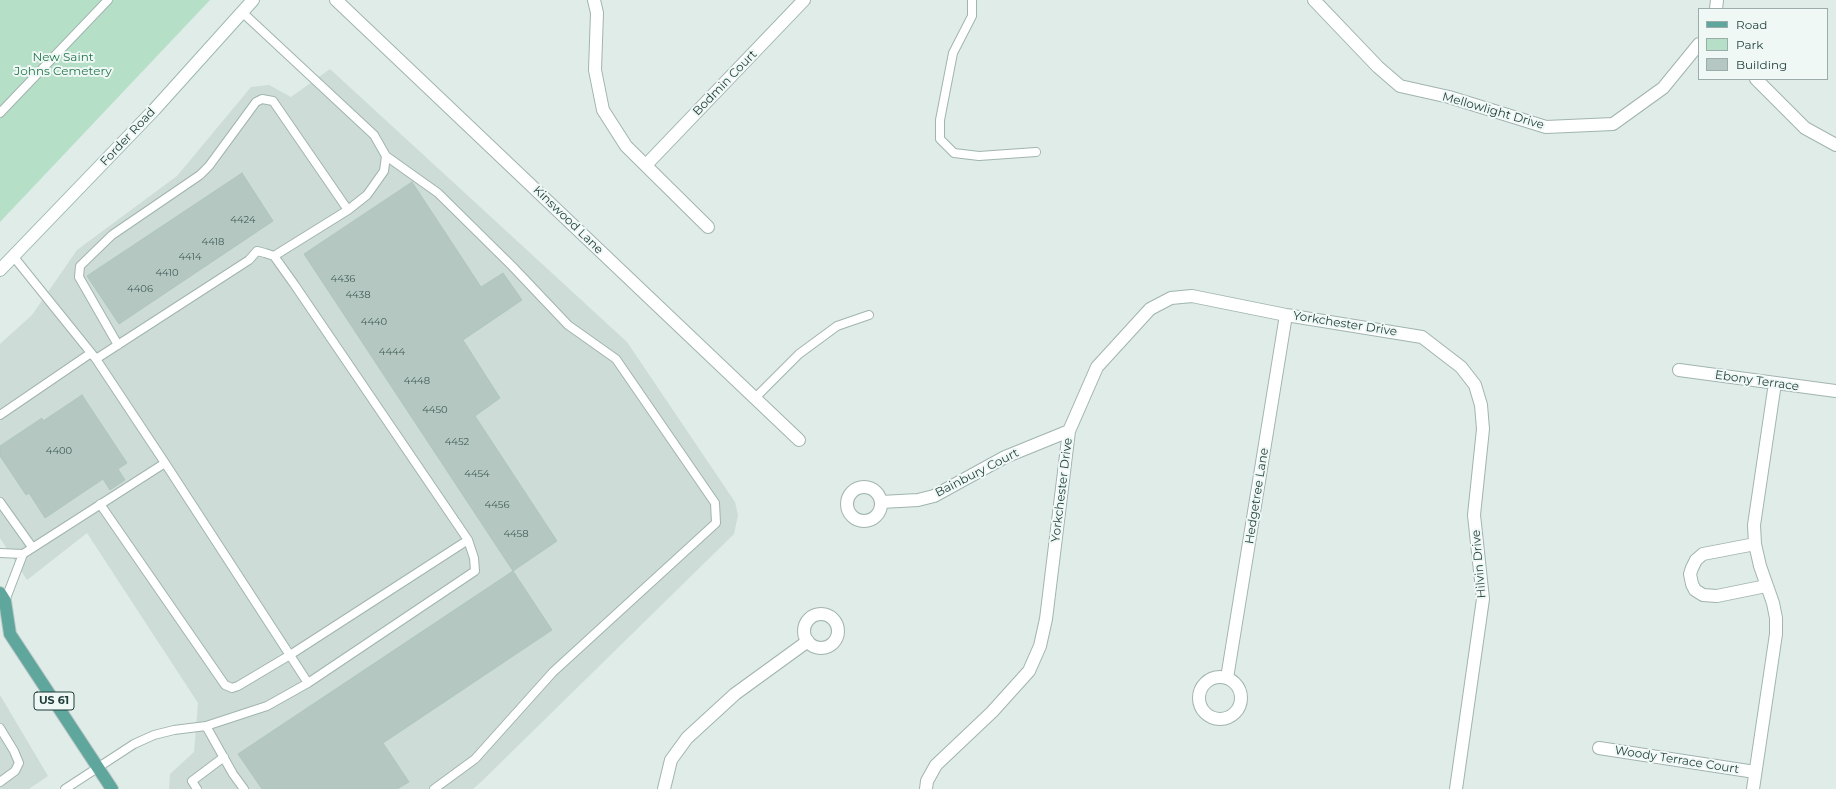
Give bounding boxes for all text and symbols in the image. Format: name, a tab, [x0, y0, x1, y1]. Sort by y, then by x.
legend	[1698, 8, 1828, 80]
text: Road	[1736, 17, 1767, 32]
text: Park	[1736, 37, 1763, 52]
street label: Bodmin Court	[690, 47, 760, 119]
park label: New Saint Johns Cemetery	[14, 50, 112, 78]
text: Building	[1736, 57, 1787, 72]
street label: Mellowlight Drive	[1440, 90, 1546, 132]
street label: Forder Road	[97, 105, 159, 169]
street label: Kinswood Lane	[530, 183, 606, 257]
house number: 4424	[230, 214, 256, 226]
house number: 4418	[202, 236, 224, 248]
house number: 4414	[178, 251, 202, 263]
house number: 4410	[155, 267, 179, 279]
house number: 4436	[331, 273, 355, 285]
house number: 4406	[127, 283, 153, 295]
house number: 4438	[345, 289, 371, 301]
street label: Yorkchester Drive	[1292, 309, 1398, 339]
house number: 4440	[361, 316, 387, 328]
house number: 4444	[379, 346, 405, 358]
street label: Ebony Terrace	[1714, 368, 1800, 394]
house number: 4448	[404, 375, 430, 387]
house number: 4450	[422, 404, 448, 416]
house number: 4452	[445, 436, 469, 448]
street label: Yorkchester Drive	[1048, 437, 1076, 543]
house number: 4400	[46, 445, 72, 457]
street label: Bainbury Court	[933, 446, 1021, 500]
street label: Hedgetree Lane	[1242, 447, 1272, 545]
house number: 4454	[464, 468, 490, 480]
house number: 4456	[485, 499, 509, 511]
house number: 4458	[503, 528, 529, 540]
street label: Hilvin Drive	[1469, 529, 1489, 599]
road number: US 61	[34, 692, 74, 710]
street label: Woody Terrace Court	[1614, 743, 1740, 777]

